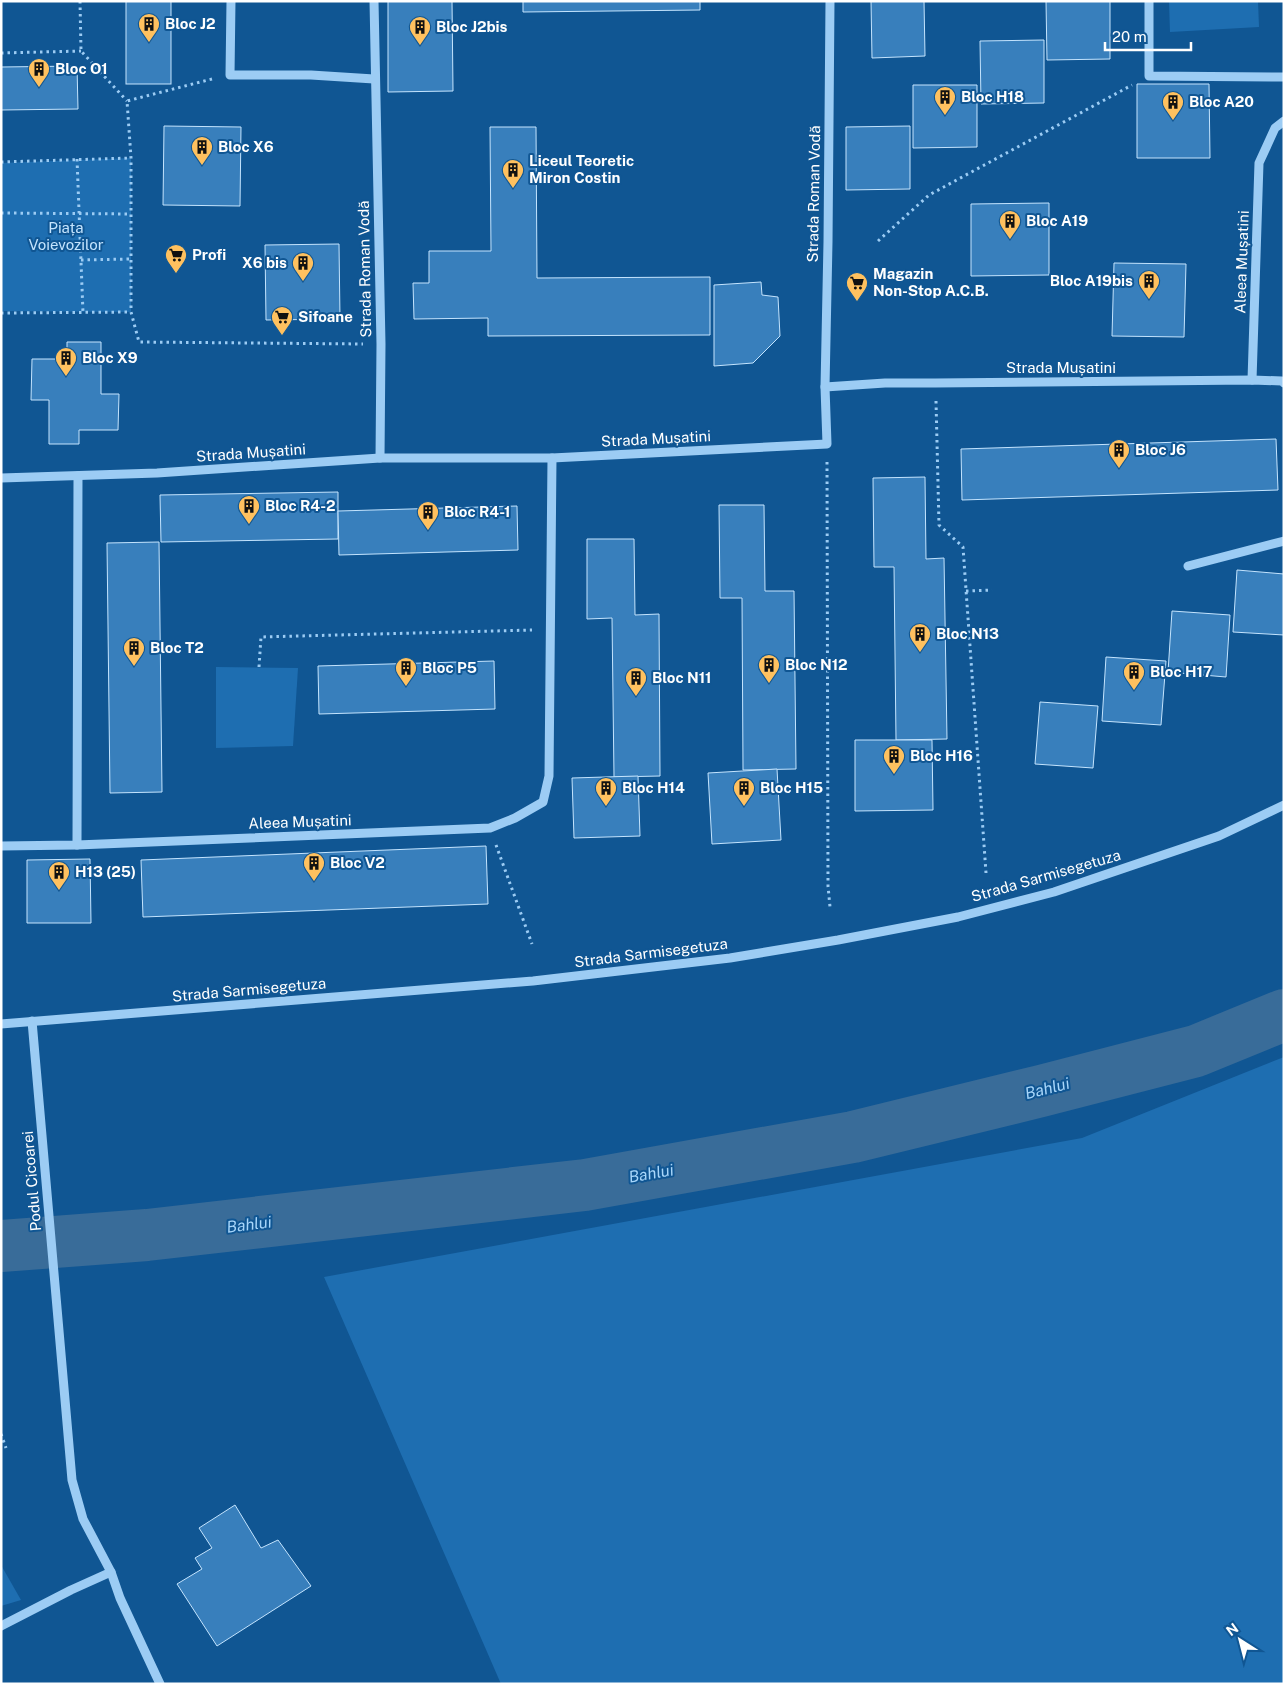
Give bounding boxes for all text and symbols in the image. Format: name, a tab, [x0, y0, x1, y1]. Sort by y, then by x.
building icon: Bloc J2	[137, 12, 161, 43]
place label: Bloc J2	[165, 15, 215, 32]
building icon: Bloc J2bis	[408, 15, 432, 46]
place label: Bloc J2bis	[436, 18, 508, 35]
scale bar	[1105, 20, 1191, 52]
text: 20 m	[1112, 28, 1147, 45]
building icon: Bloc O1	[27, 57, 51, 88]
place label: Bloc O1	[55, 60, 108, 77]
building icon: Bloc H18	[933, 85, 957, 116]
place label: Bloc H18	[961, 88, 1024, 105]
building icon: Bloc A20	[1161, 90, 1185, 121]
place label: Bloc A20	[1189, 93, 1254, 110]
street label: Strada Roman Vodă	[804, 125, 823, 263]
building icon: Bloc X6	[190, 135, 214, 166]
place label: Bloc X6	[218, 138, 274, 155]
place label: Liceul Teoretic Miron Costin	[529, 152, 634, 186]
building icon: Liceul Teoretic Miron Costin	[501, 158, 525, 189]
street label: Strada Roman Vodă	[355, 200, 374, 338]
building icon: Bloc A19	[998, 209, 1022, 240]
street label: Aleea Mușatini	[1231, 210, 1252, 314]
place label: Bloc A19	[1026, 212, 1088, 229]
park label: Piața Voievozilor	[28, 219, 104, 253]
supermarket icon: Profi	[164, 243, 188, 274]
place label: Profi	[192, 246, 226, 263]
building icon: X6 bis	[291, 251, 315, 282]
place label: X6 bis	[242, 254, 287, 271]
place label: Magazin Non-Stop A.C.B.	[873, 265, 989, 299]
building icon: Bloc A19bis	[1137, 269, 1161, 300]
supermarket icon: Magazin Non-Stop A.C.B.	[845, 271, 869, 302]
place label: Bloc A19bis	[1050, 272, 1133, 289]
supermarket icon: Sifoane	[270, 305, 294, 336]
place label: Sifoane	[298, 308, 353, 325]
building icon: Bloc X9	[54, 346, 78, 377]
place label: Bloc X9	[82, 349, 138, 366]
street label: Strada Mușatini	[1006, 359, 1116, 376]
street label: Strada Mușatini	[601, 427, 711, 450]
building icon: Bloc J6	[1107, 438, 1131, 469]
street label: Strada Mușatini	[196, 440, 306, 465]
place label: Bloc J6	[1135, 441, 1186, 458]
building icon: Bloc R4-2	[237, 494, 261, 525]
place label: Bloc R4-2	[265, 497, 336, 514]
building icon: Bloc R4-1	[416, 500, 440, 531]
place label: Bloc R4-1	[444, 503, 510, 520]
building icon: Bloc N13	[908, 622, 932, 653]
place label: Bloc N13	[936, 625, 999, 642]
building icon: Bloc T2	[122, 636, 146, 667]
place label: Bloc T2	[150, 639, 204, 656]
building icon: Bloc N12	[757, 653, 781, 684]
building icon: Bloc P5	[394, 656, 418, 687]
place label: Bloc N12	[785, 656, 848, 673]
place label: Bloc P5	[422, 659, 477, 676]
building icon: Bloc H17	[1122, 660, 1146, 691]
place label: Bloc H17	[1150, 663, 1212, 680]
building icon: Bloc N11	[624, 666, 648, 697]
place label: Bloc N11	[652, 669, 712, 686]
building icon: Bloc H16	[882, 744, 906, 775]
place label: Bloc H16	[910, 747, 973, 764]
building icon: Bloc H14	[594, 776, 618, 807]
building icon: Bloc H15	[732, 776, 756, 807]
place label: Bloc H14	[622, 779, 685, 796]
place label: Bloc H15	[760, 779, 823, 796]
street label: Aleea Mușatini	[248, 811, 352, 832]
street label: Strada Sarmisegetuza	[969, 846, 1122, 905]
building icon: Bloc V2	[302, 851, 326, 882]
place label: Bloc V2	[330, 854, 385, 871]
building icon: H13 (25)	[47, 860, 71, 891]
place label: H13 (25)	[75, 863, 136, 880]
street label: Strada Sarmisegetuza	[573, 935, 729, 970]
street label: Strada Sarmisegetuza	[171, 974, 327, 1005]
water label: Bahlui	[1023, 1074, 1071, 1103]
street label: Podul Cicoarei	[19, 1130, 44, 1232]
water label: Bahlui	[627, 1160, 675, 1187]
water label: Bahlui	[225, 1212, 273, 1237]
north arrow	[1215, 1615, 1265, 1665]
text: N	[1223, 1620, 1241, 1639]

